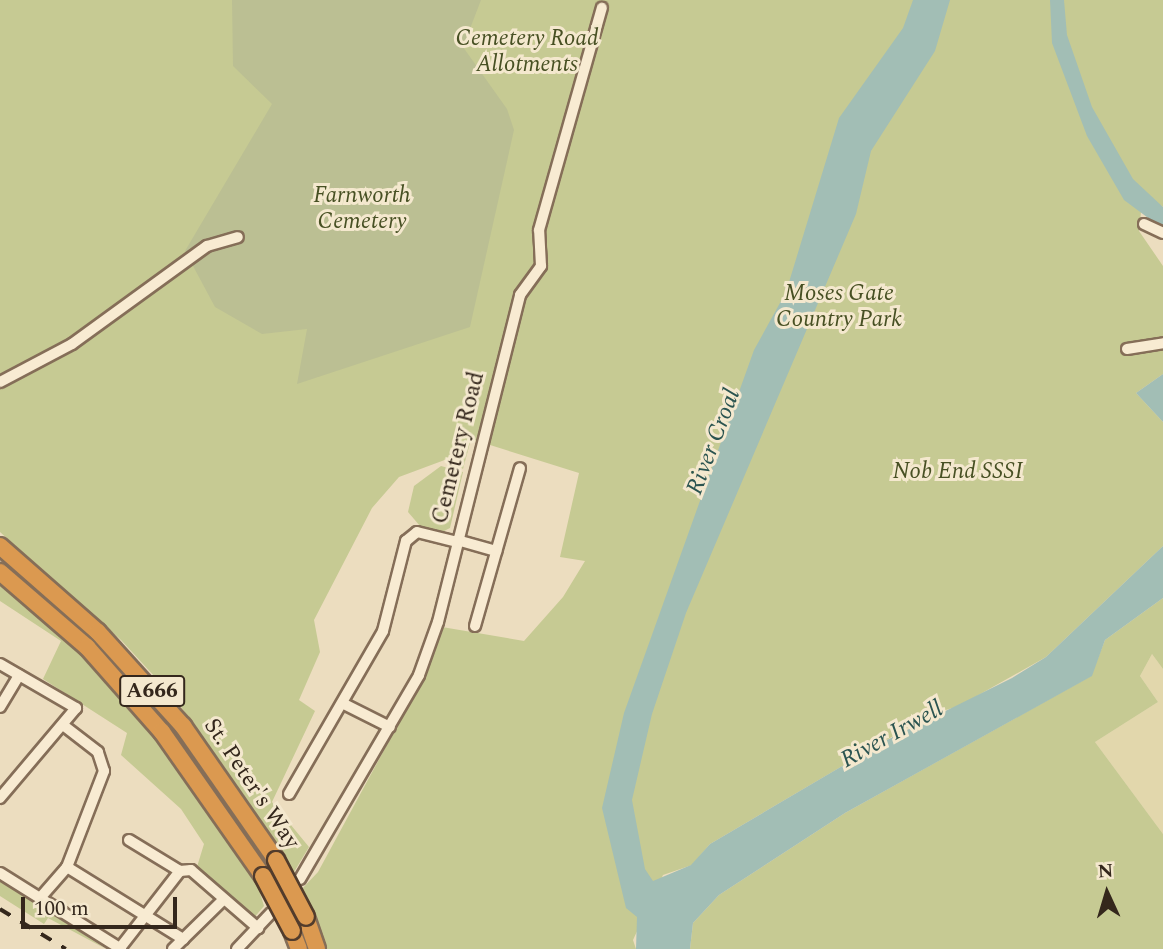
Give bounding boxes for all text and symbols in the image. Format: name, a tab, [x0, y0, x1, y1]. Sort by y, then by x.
park label: Cemetery Road Allotments	[455, 25, 599, 79]
park label: Farnworth Cemetery	[313, 182, 411, 236]
park label: Moses Gate Country Park	[776, 280, 902, 334]
street label: Cemetery Road	[427, 369, 491, 527]
water label: River Croal	[681, 385, 747, 499]
park label: Nob End SSSI	[893, 458, 1023, 486]
road number: A666	[119, 674, 185, 708]
water label: River Irwell	[836, 695, 948, 775]
street label: St. Peter's Way	[197, 713, 305, 855]
text: N	[1097, 857, 1114, 887]
north arrow	[1072, 858, 1142, 928]
scale bar	[24, 883, 180, 927]
text: 100 m	[34, 893, 89, 925]

